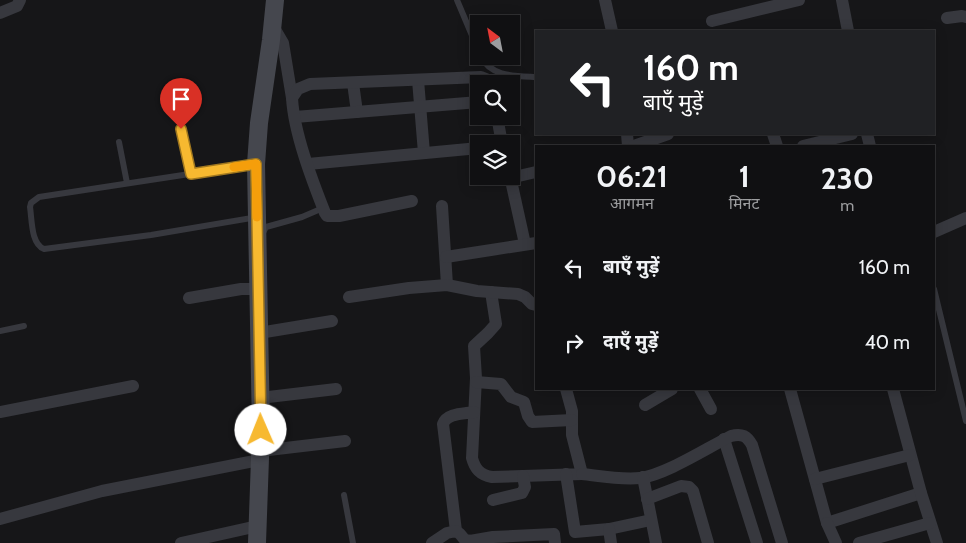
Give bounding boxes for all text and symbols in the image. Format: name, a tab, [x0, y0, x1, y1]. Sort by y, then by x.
north arrow	[470, 15, 520, 65]
map controls	[470, 15, 520, 185]
text: 160 m	[643, 46, 739, 89]
icon: left	[560, 50, 625, 115]
button: search	[470, 75, 520, 125]
pin	[160, 78, 202, 129]
icon: arrive	[167, 85, 195, 113]
text: बाएँ मुड़ें	[643, 89, 703, 116]
button: layers	[470, 135, 520, 185]
text: 06:21	[596, 158, 668, 195]
text: 1	[739, 158, 750, 195]
text: 230	[821, 160, 874, 197]
text: आगमन	[610, 194, 654, 213]
text: मिनट	[729, 194, 760, 213]
text: m	[840, 196, 854, 215]
icon: left	[560, 254, 588, 282]
text: बाएँ मुड़ें	[603, 255, 659, 278]
text: 160 m	[859, 256, 910, 279]
icon: right	[560, 329, 588, 357]
text: दाएँ मुड़ें	[603, 330, 658, 353]
text: 40 m	[865, 331, 910, 354]
position arrow	[234, 403, 286, 455]

